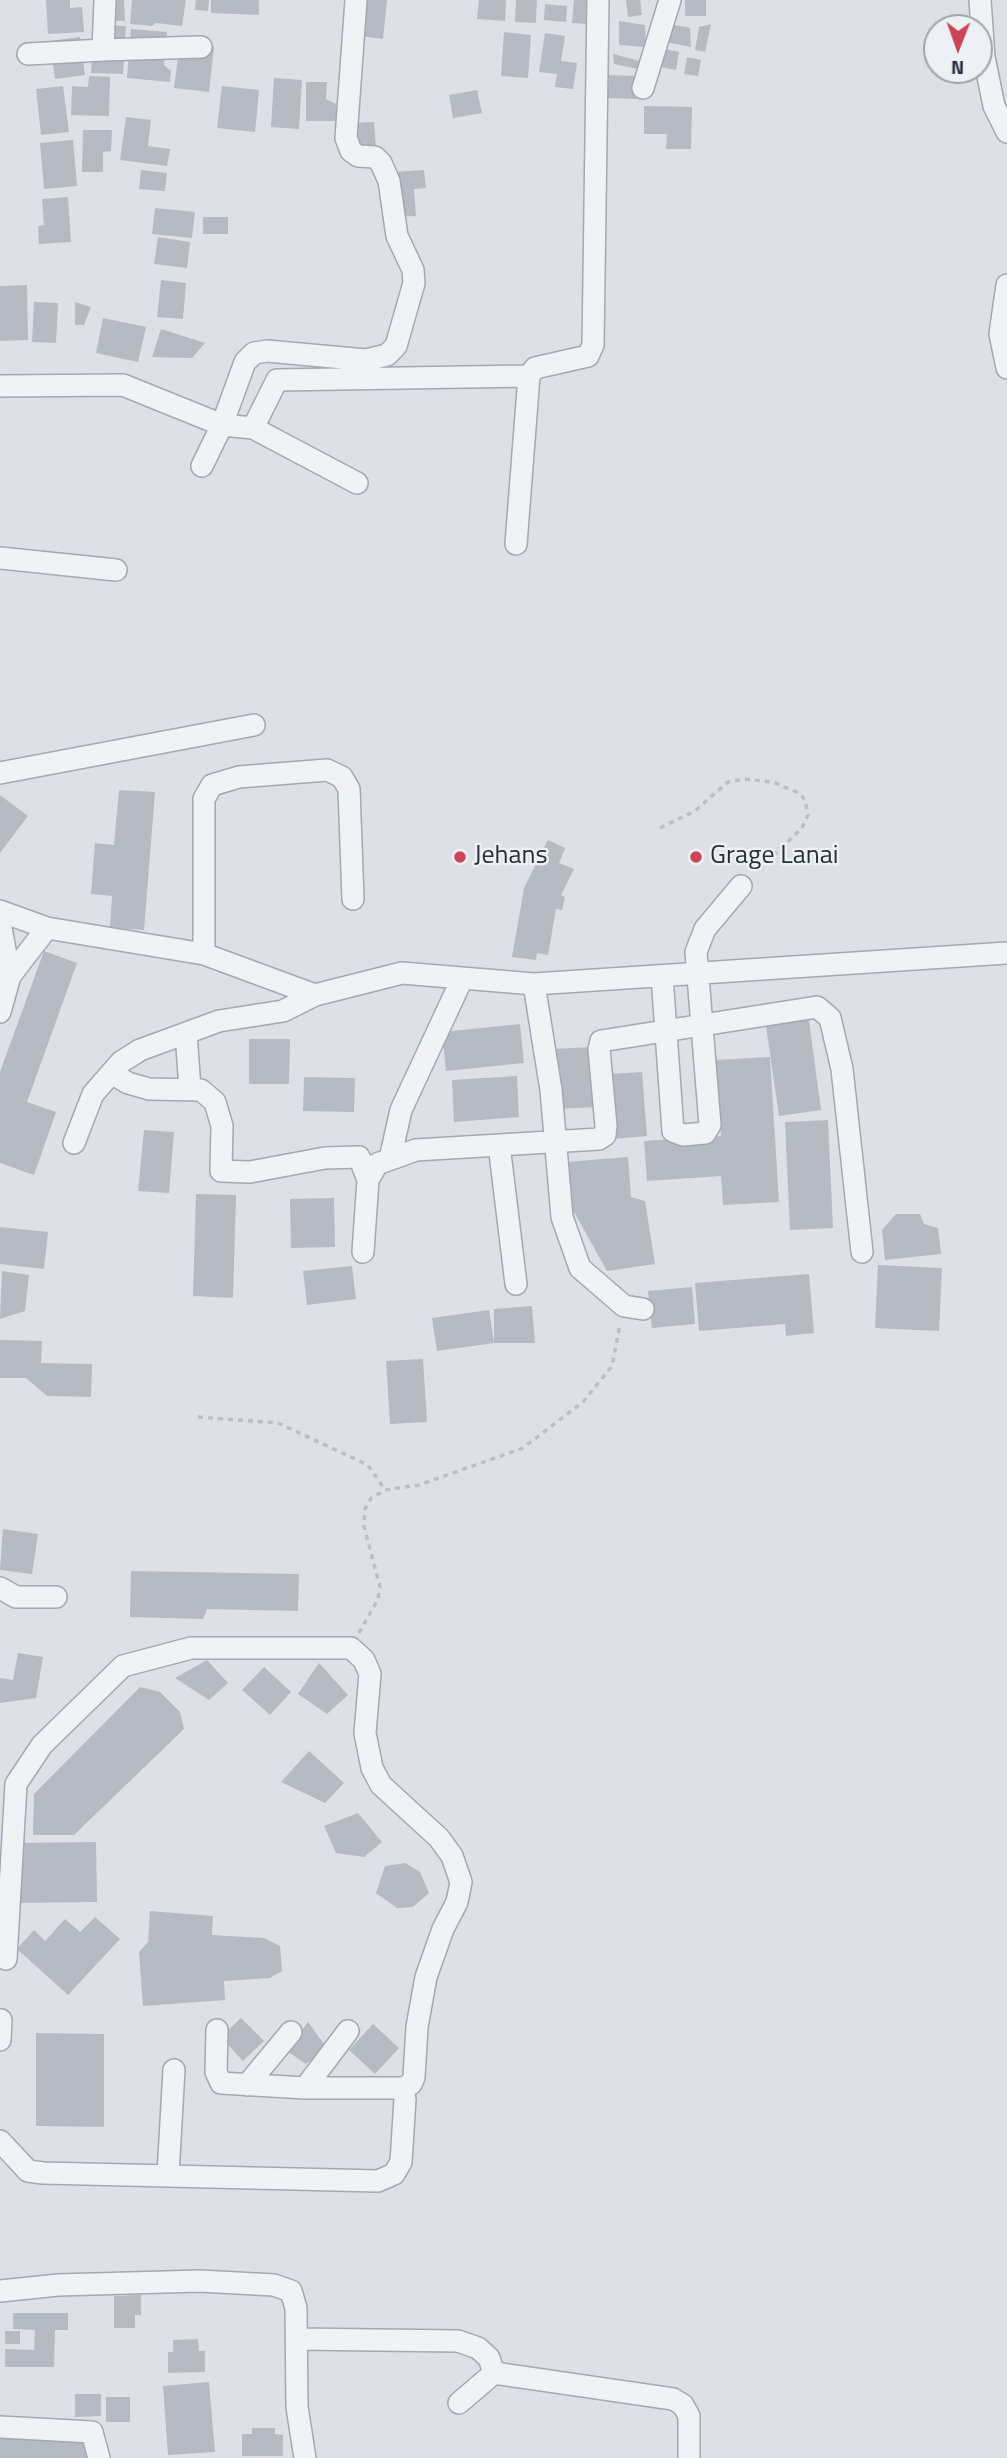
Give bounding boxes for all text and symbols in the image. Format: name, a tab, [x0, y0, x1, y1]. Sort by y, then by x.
north arrow	[923, 14, 993, 84]
text: N	[951, 54, 965, 83]
place label: Jehans	[474, 841, 548, 873]
place label: Grage Lanai	[710, 841, 838, 873]
marker: Jehans	[452, 849, 468, 865]
marker: Grage Lanai	[688, 849, 704, 865]

